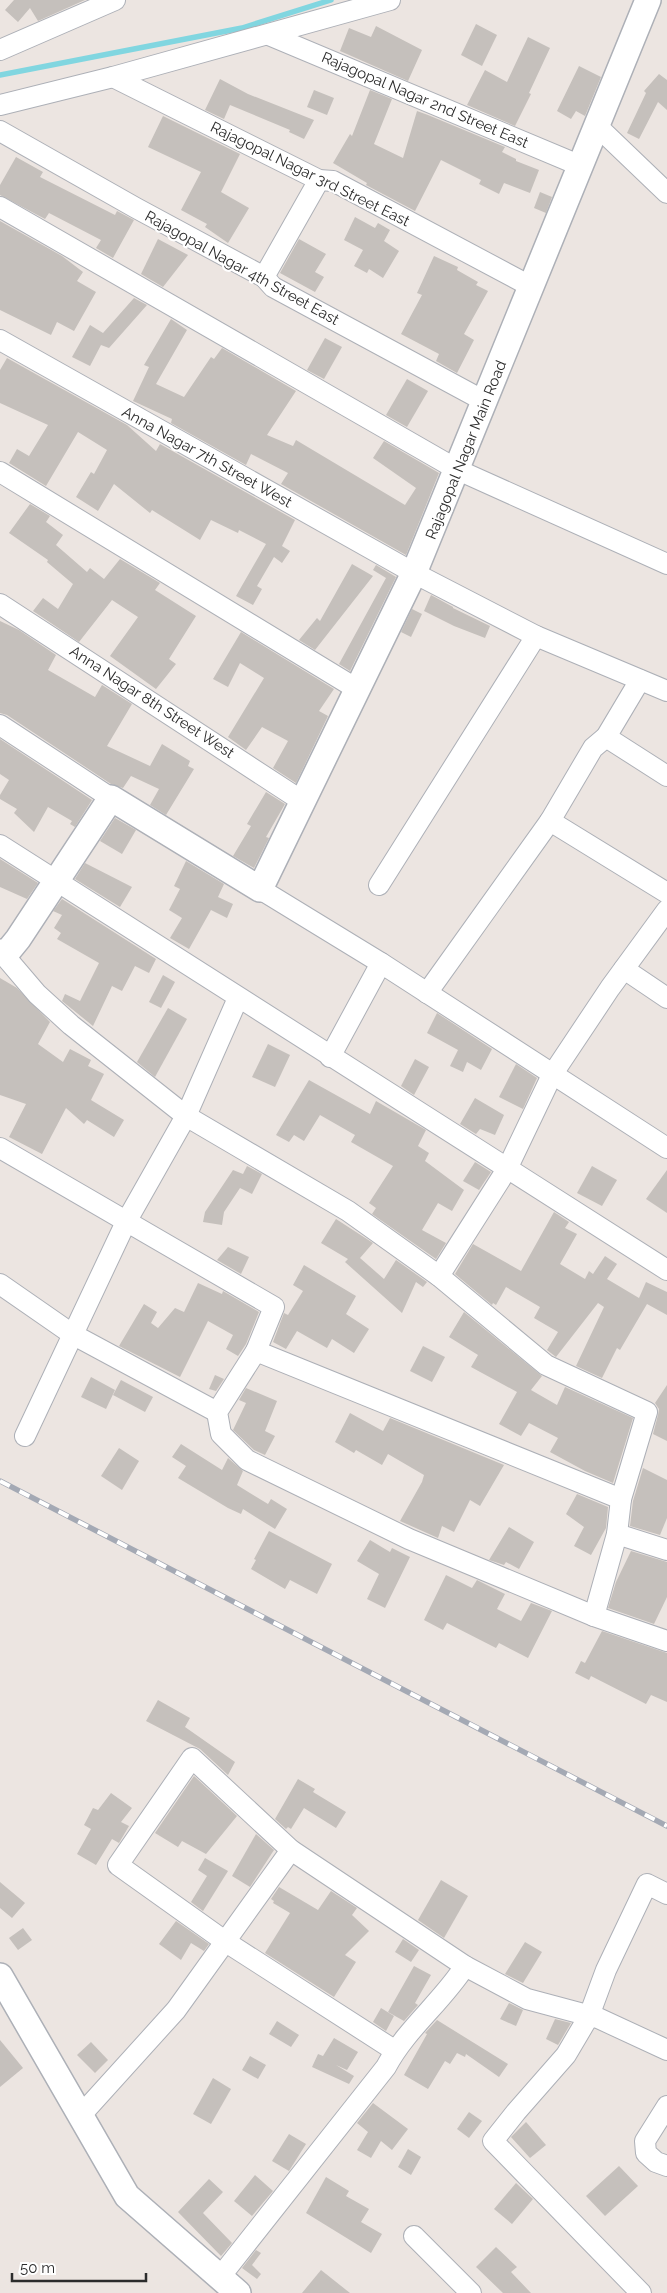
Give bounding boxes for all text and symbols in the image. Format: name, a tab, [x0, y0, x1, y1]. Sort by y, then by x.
street label: Rajagopal Nagar 2nd Street East	[319, 48, 531, 152]
street label: Rajagopal Nagar 3rd Street East	[207, 118, 413, 230]
street label: Rajagopal Nagar 4th Street East	[142, 207, 342, 329]
street label: Rajagopal Nagar Main Road	[422, 358, 510, 542]
street label: Anna Nagar 7th Street West	[119, 403, 295, 511]
street label: Anna Nagar 8th Street West	[66, 642, 238, 762]
scale bar	[12, 2250, 146, 2282]
text: 50 m	[20, 2259, 55, 2277]

